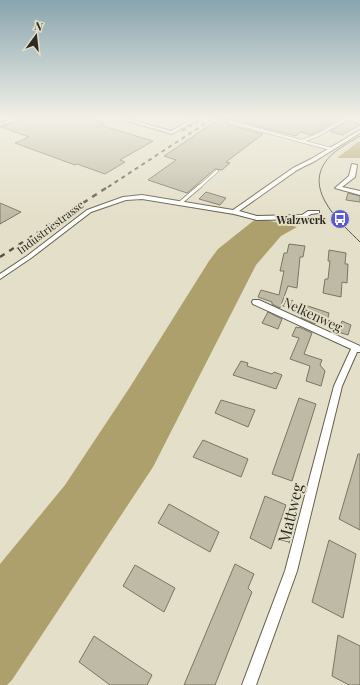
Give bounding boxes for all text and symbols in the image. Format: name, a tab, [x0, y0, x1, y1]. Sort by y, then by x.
north arrow	[16, 16, 56, 56]
text: N	[33, 18, 45, 34]
street label: Industriestrasse	[13, 197, 87, 257]
bus stop icon: Walzwerk	[329, 208, 351, 230]
place label: Walzwerk	[276, 212, 327, 227]
street label: Nelkenweg	[281, 293, 346, 335]
street label: Mattweg	[272, 480, 308, 545]

